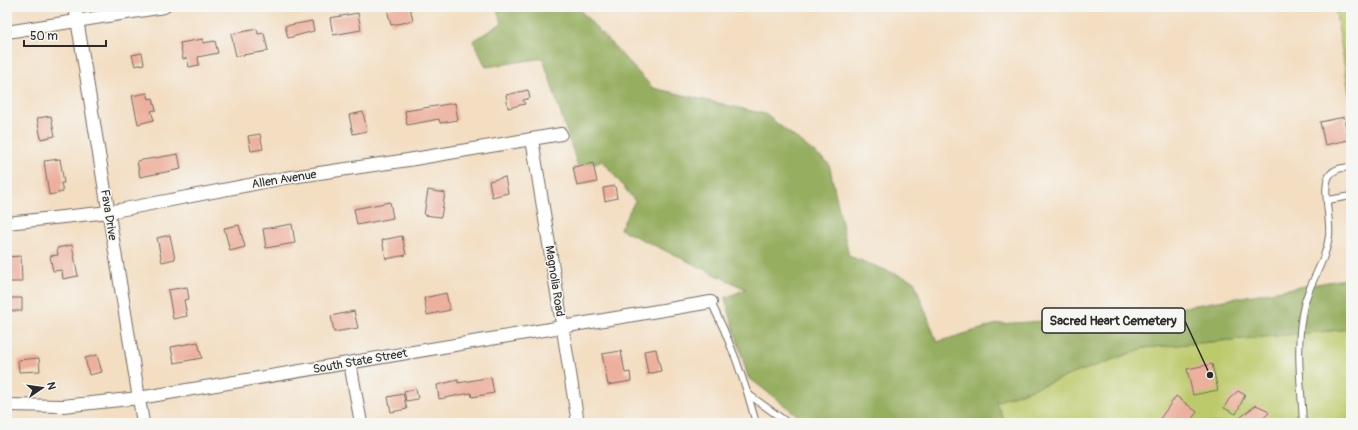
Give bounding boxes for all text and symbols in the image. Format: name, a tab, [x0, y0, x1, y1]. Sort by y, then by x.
scale bar	[24, 22, 106, 48]
text: 50 m	[30, 29, 58, 44]
street label: Allen Avenue	[251, 167, 318, 192]
street label: Fava Drive	[97, 189, 120, 242]
street label: Magnolia Road	[541, 244, 568, 318]
callout: Sacred Heart Cemetery	[1042, 308, 1185, 333]
text: Sacred Heart Cemetery	[1049, 313, 1177, 329]
street label: South State Street	[312, 346, 409, 377]
north arrow	[22, 368, 62, 408]
text: N	[44, 381, 59, 391]

